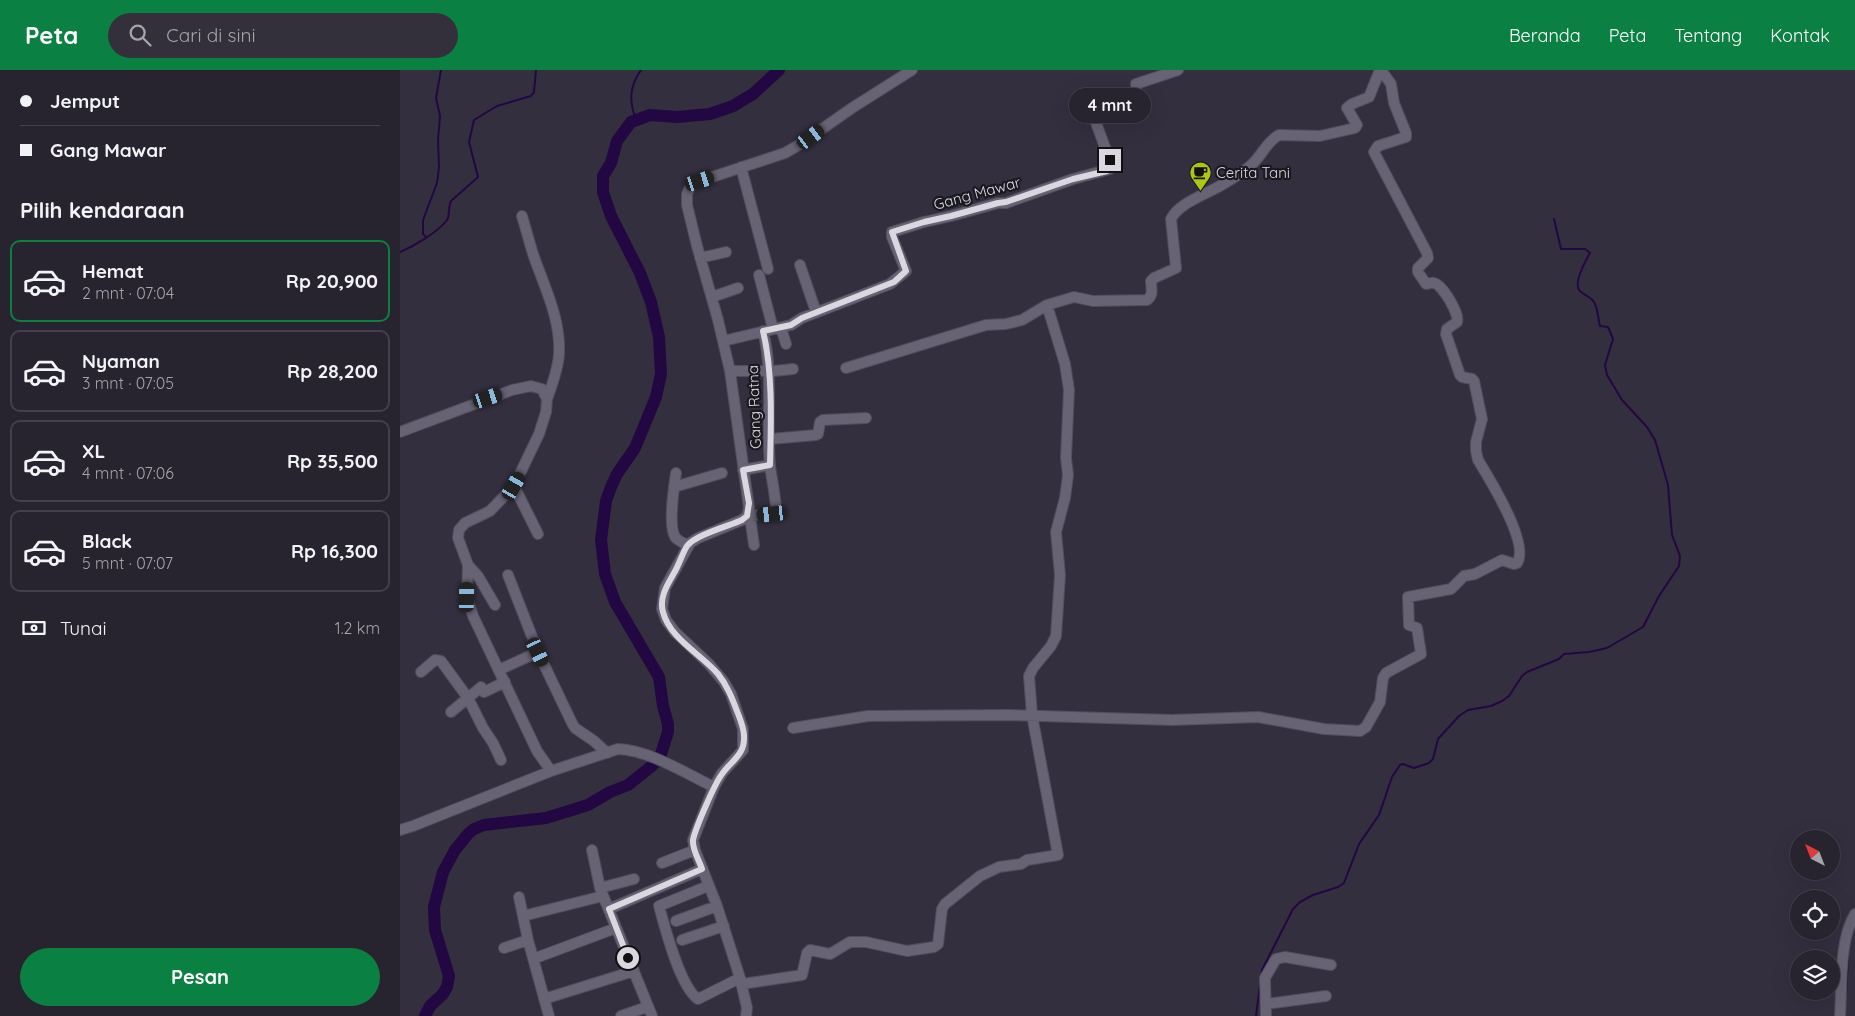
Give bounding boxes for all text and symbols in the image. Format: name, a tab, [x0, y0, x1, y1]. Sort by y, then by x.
search box	[108, 13, 458, 58]
text: Peta	[25, 20, 78, 50]
icon: search	[126, 21, 154, 49]
text: Cari di sini	[166, 23, 256, 47]
text: Beranda	[1509, 24, 1581, 47]
text: Peta	[1609, 24, 1646, 47]
text: Tentang	[1674, 24, 1742, 47]
text: Kontak	[1770, 24, 1830, 47]
callout: 4 mnt	[1069, 88, 1151, 122]
text: Jemput	[50, 89, 120, 113]
text: 4 mnt	[1088, 95, 1132, 115]
car	[794, 122, 827, 152]
text: Gang Mawar	[50, 138, 166, 162]
route end	[1099, 149, 1121, 171]
cafe icon: Cerita Tani	[1188, 160, 1212, 191]
place label: Cerita Tani	[1216, 163, 1290, 182]
car	[683, 169, 716, 193]
street label: Gang Mawar	[931, 172, 1023, 214]
text: Pilih kendaraan	[20, 196, 185, 224]
icon: car	[22, 259, 67, 304]
text: Hemat	[82, 259, 144, 283]
text: Rp 20,900	[286, 269, 378, 293]
text: 2 mnt · 07:04	[82, 283, 174, 303]
icon: car	[22, 349, 67, 394]
text: Nyaman	[82, 349, 160, 373]
text: Rp 28,200	[287, 359, 378, 383]
street label: Gang Ratna	[743, 365, 765, 449]
text: 3 mnt · 07:05	[82, 373, 174, 393]
car	[471, 386, 504, 410]
icon: car	[22, 439, 67, 484]
text: XL	[82, 439, 105, 463]
text: Rp 35,500	[287, 449, 378, 473]
text: 4 mnt · 07:06	[82, 463, 174, 483]
car	[500, 469, 527, 503]
car	[756, 505, 787, 523]
icon: car	[22, 529, 67, 574]
text: Black	[82, 529, 132, 553]
text: Rp 16,300	[291, 539, 378, 563]
text: 5 mnt · 07:07	[82, 553, 173, 573]
car	[459, 582, 474, 612]
icon: cash	[20, 614, 48, 642]
text: Tunai	[60, 616, 107, 640]
text: 1.2 km	[335, 618, 380, 638]
car	[524, 635, 551, 669]
north arrow	[1790, 830, 1840, 880]
map controls	[1790, 830, 1840, 1000]
button: locate	[1790, 890, 1840, 940]
route start	[617, 947, 639, 969]
button: Pesan	[20, 948, 380, 1006]
button: layers	[1790, 950, 1840, 1000]

